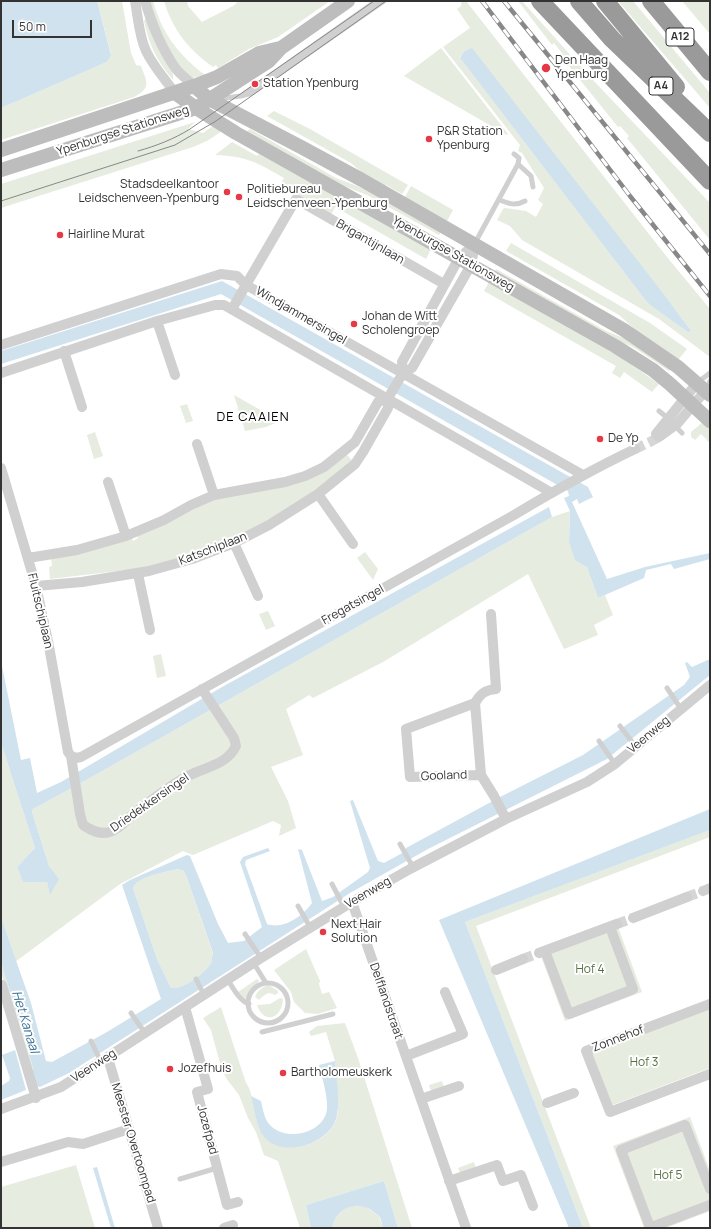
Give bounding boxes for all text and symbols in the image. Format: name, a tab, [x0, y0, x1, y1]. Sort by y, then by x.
scale bar	[14, 12, 94, 38]
text: 50 m	[19, 18, 46, 35]
road number: A12	[666, 28, 694, 46]
place label: Den Haag Ypenburg	[555, 54, 608, 82]
marker: Den Haag Ypenburg	[540, 62, 552, 74]
place label: Station Ypenburg	[263, 77, 359, 91]
road number: A4	[649, 77, 673, 95]
marker: Station Ypenburg	[250, 79, 260, 89]
street label: Ypenburgse Stationsweg	[55, 103, 191, 159]
place label: P&R Station Ypenburg	[437, 125, 503, 153]
marker: P&R Station Ypenburg	[424, 134, 434, 144]
place label: Stadsdeelkantoor Leidschenveen-Ypenburg	[78, 178, 219, 206]
place label: Politiebureau Leidschenveen-Ypenburg	[247, 183, 388, 211]
marker: Stadsdeelkantoor Leidschenveen-Ypenburg	[222, 187, 232, 197]
marker: Politiebureau Leidschenveen-Ypenburg	[234, 192, 244, 202]
street label: Ypenburgse Stationsweg	[390, 213, 516, 295]
street label: Brigantijnlaan	[333, 217, 407, 267]
place label: Hairline Murat	[68, 228, 145, 242]
marker: Hairline Murat	[55, 230, 65, 240]
street label: Windjammersingel	[253, 284, 349, 348]
place label: Johan de Witt Scholengroep	[362, 310, 439, 338]
marker: Johan de Witt Scholengroep	[349, 319, 359, 329]
district label: DE CAAIEN	[216, 409, 290, 425]
place label: De Yp	[608, 432, 639, 446]
marker: De Yp	[595, 434, 605, 444]
street label: Katschiplaan	[177, 529, 249, 569]
street label: Fluitschiplaan	[24, 572, 56, 650]
street label: Fregatsingel	[319, 582, 387, 628]
street label: Veenweg	[625, 713, 673, 757]
street label: Gooland	[421, 768, 467, 784]
street label: Driedekkersingel	[108, 771, 192, 835]
street label: Veenweg	[342, 874, 394, 912]
place label: Next Hair Solution	[331, 918, 382, 946]
marker: Next Hair Solution	[318, 927, 328, 937]
street label: Delflandstraat	[366, 961, 406, 1041]
park label: Hof 4	[575, 963, 605, 977]
water label: Het Kanaal	[8, 989, 42, 1055]
street label: Zonnehof	[590, 1023, 646, 1055]
street label: Veenweg	[69, 1046, 119, 1086]
park label: Hof 3	[630, 1056, 658, 1070]
place label: Jozefhuis	[178, 1062, 231, 1076]
marker: Jozefhuis	[165, 1064, 175, 1074]
place label: Bartholomeuskerk	[291, 1066, 392, 1080]
marker: Bartholomeuskerk	[278, 1068, 288, 1078]
street label: Meester Overtoompad	[108, 1081, 158, 1205]
street label: Jozefpad	[194, 1104, 220, 1156]
park label: Hof 5	[654, 1169, 682, 1183]

